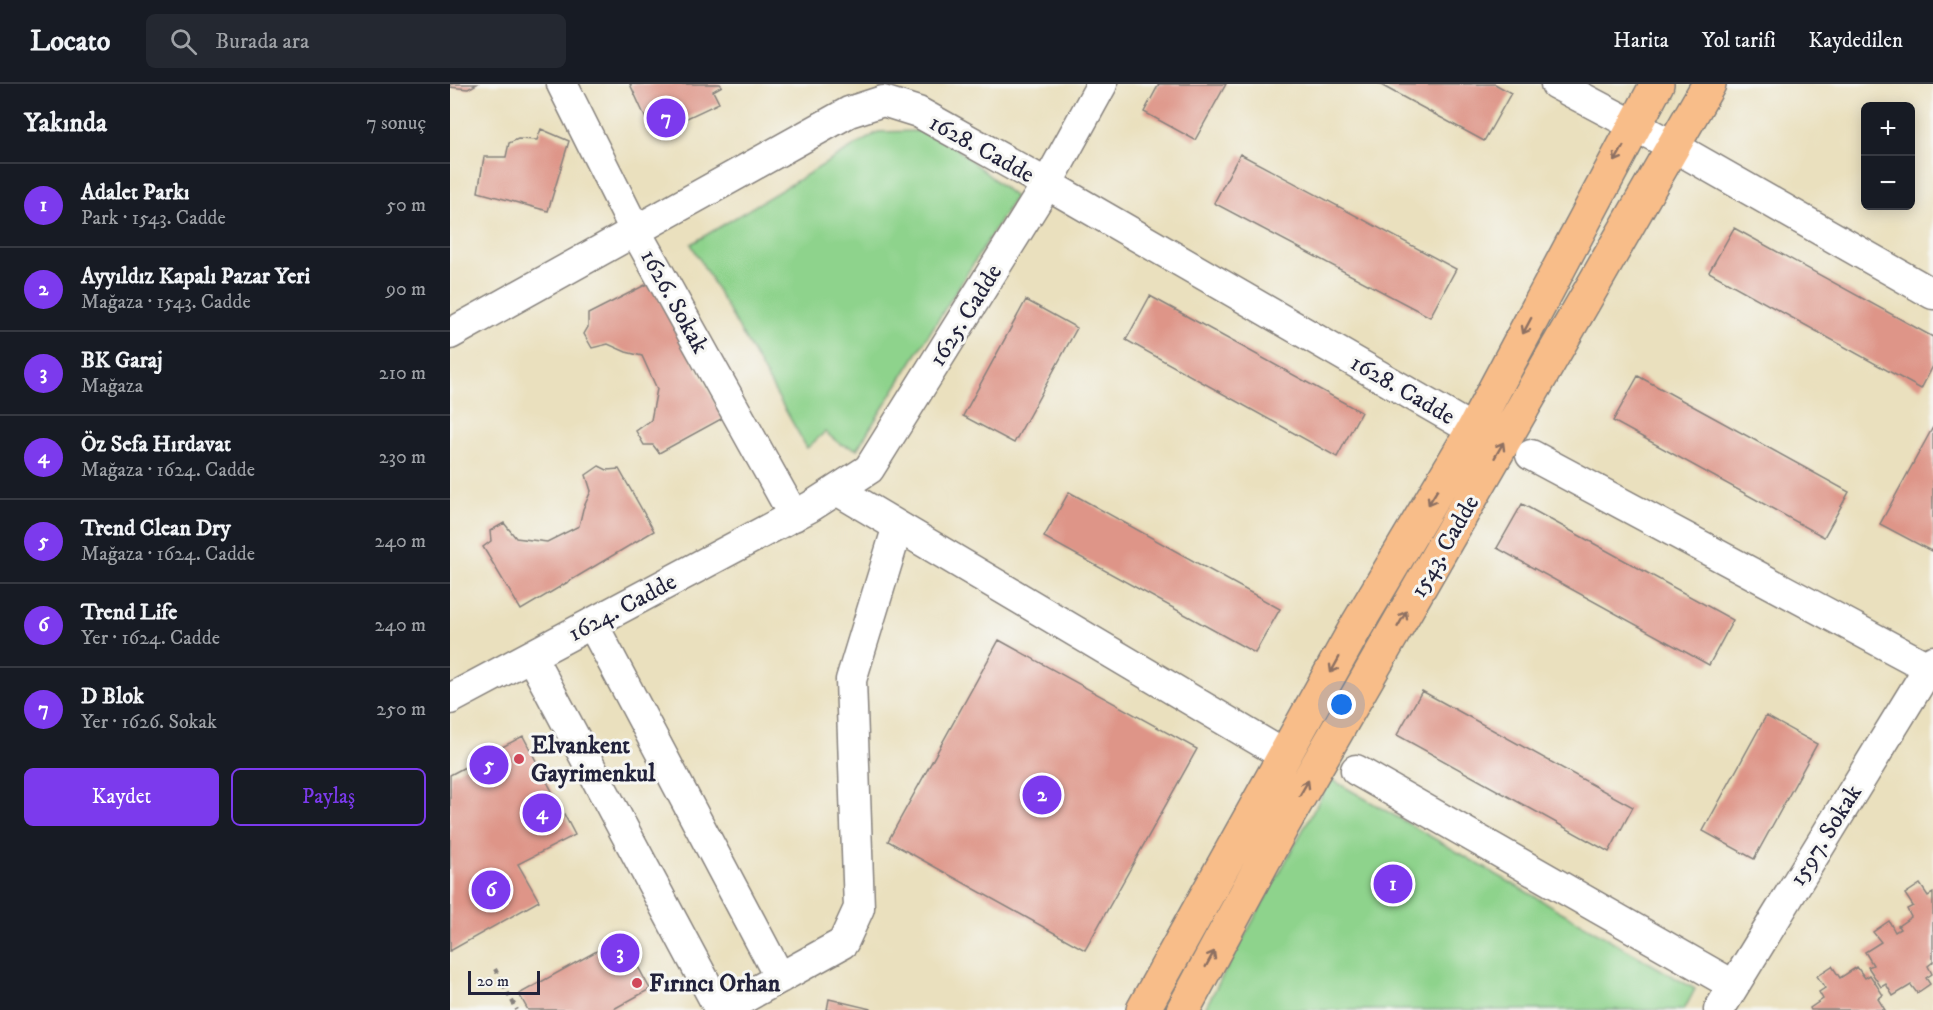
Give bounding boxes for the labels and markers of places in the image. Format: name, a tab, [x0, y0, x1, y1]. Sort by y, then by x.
pin: 7	[646, 96, 686, 141]
place label: Elvankent Gayrimenkul	[531, 731, 656, 789]
pin: 5	[470, 742, 508, 788]
marker: Elvankent Gayrimenkul	[512, 752, 526, 766]
pin: 2	[1022, 772, 1062, 818]
pin: 4	[522, 790, 562, 836]
pin: 1	[1374, 862, 1412, 906]
pin: 6	[472, 868, 510, 912]
pin: 3	[600, 930, 640, 976]
place label: Fırıncı Orhan	[649, 969, 781, 999]
marker: Fırıncı Orhan	[630, 976, 644, 990]

